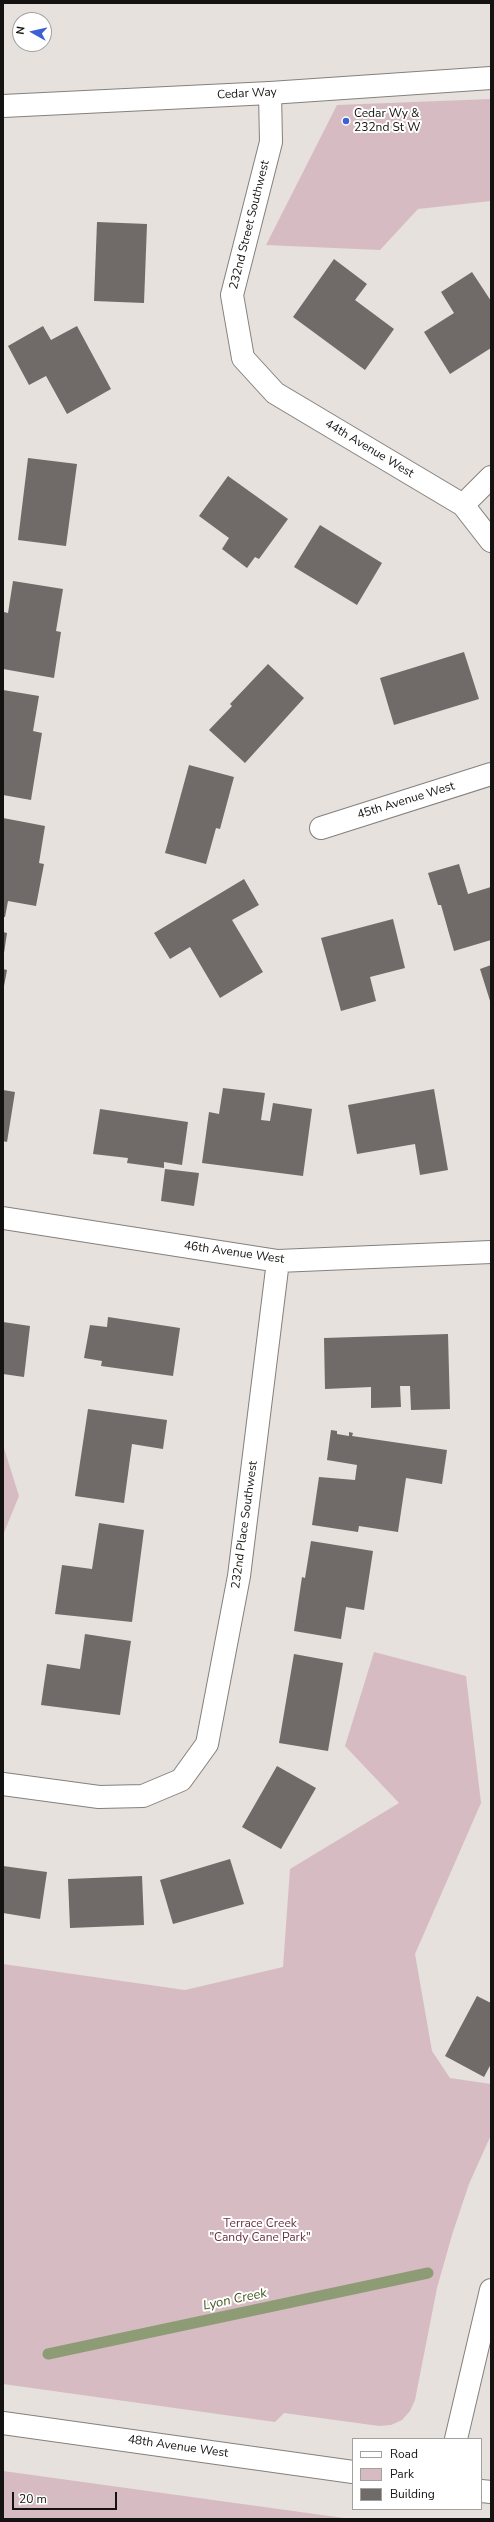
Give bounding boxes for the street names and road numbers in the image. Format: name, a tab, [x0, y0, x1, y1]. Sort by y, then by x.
street label: Cedar Way	[217, 85, 277, 103]
street label: 232nd Street Southwest	[227, 159, 273, 291]
street label: 44th Avenue West	[322, 417, 416, 481]
street label: 45th Avenue West	[355, 779, 457, 823]
street label: 46th Avenue West	[183, 1239, 285, 1267]
street label: 232nd Place Southwest	[229, 1460, 261, 1590]
street label: 48th Avenue West	[127, 2433, 229, 2461]

